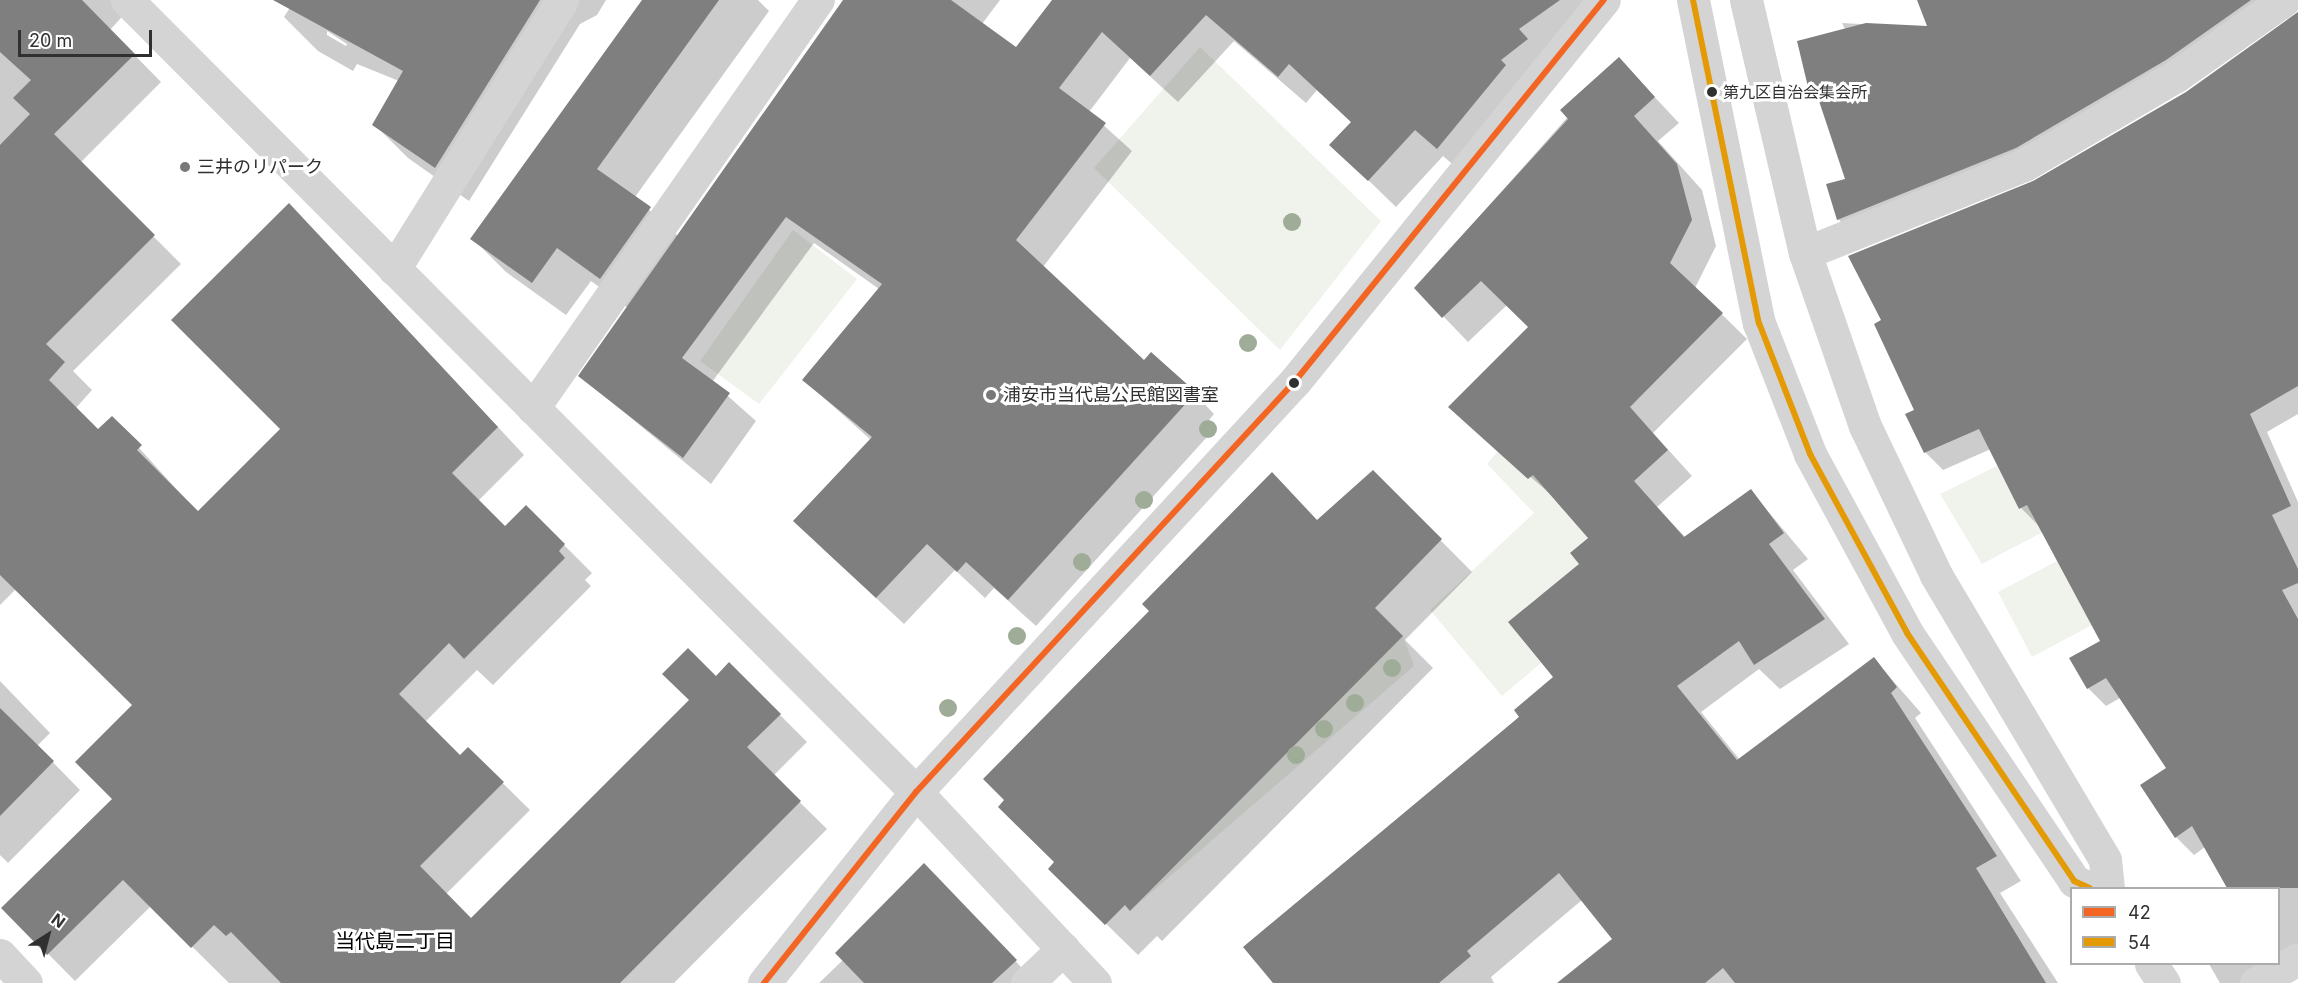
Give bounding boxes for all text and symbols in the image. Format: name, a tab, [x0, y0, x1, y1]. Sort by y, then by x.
scale bar	[21, 18, 154, 56]
text: 20 m	[29, 30, 72, 51]
place label: 第九区自治会集会所	[1723, 82, 1867, 102]
marker: 第九区自治会集会所	[1706, 86, 1718, 98]
place label: 三井のリパーク	[197, 156, 323, 178]
marker: 三井のリパーク	[178, 160, 192, 174]
unlabelled marker	[1288, 377, 1300, 389]
place label: 浦安市当代島公民館図書室	[1003, 384, 1219, 406]
marker: 浦安市当代島公民館図書室	[984, 388, 998, 402]
legend	[2070, 887, 2280, 965]
text: 42	[2128, 902, 2151, 923]
north arrow	[18, 905, 78, 965]
text: N	[48, 909, 69, 932]
district label: 当代島二丁目	[335, 929, 455, 953]
text: 54	[2128, 932, 2151, 953]

